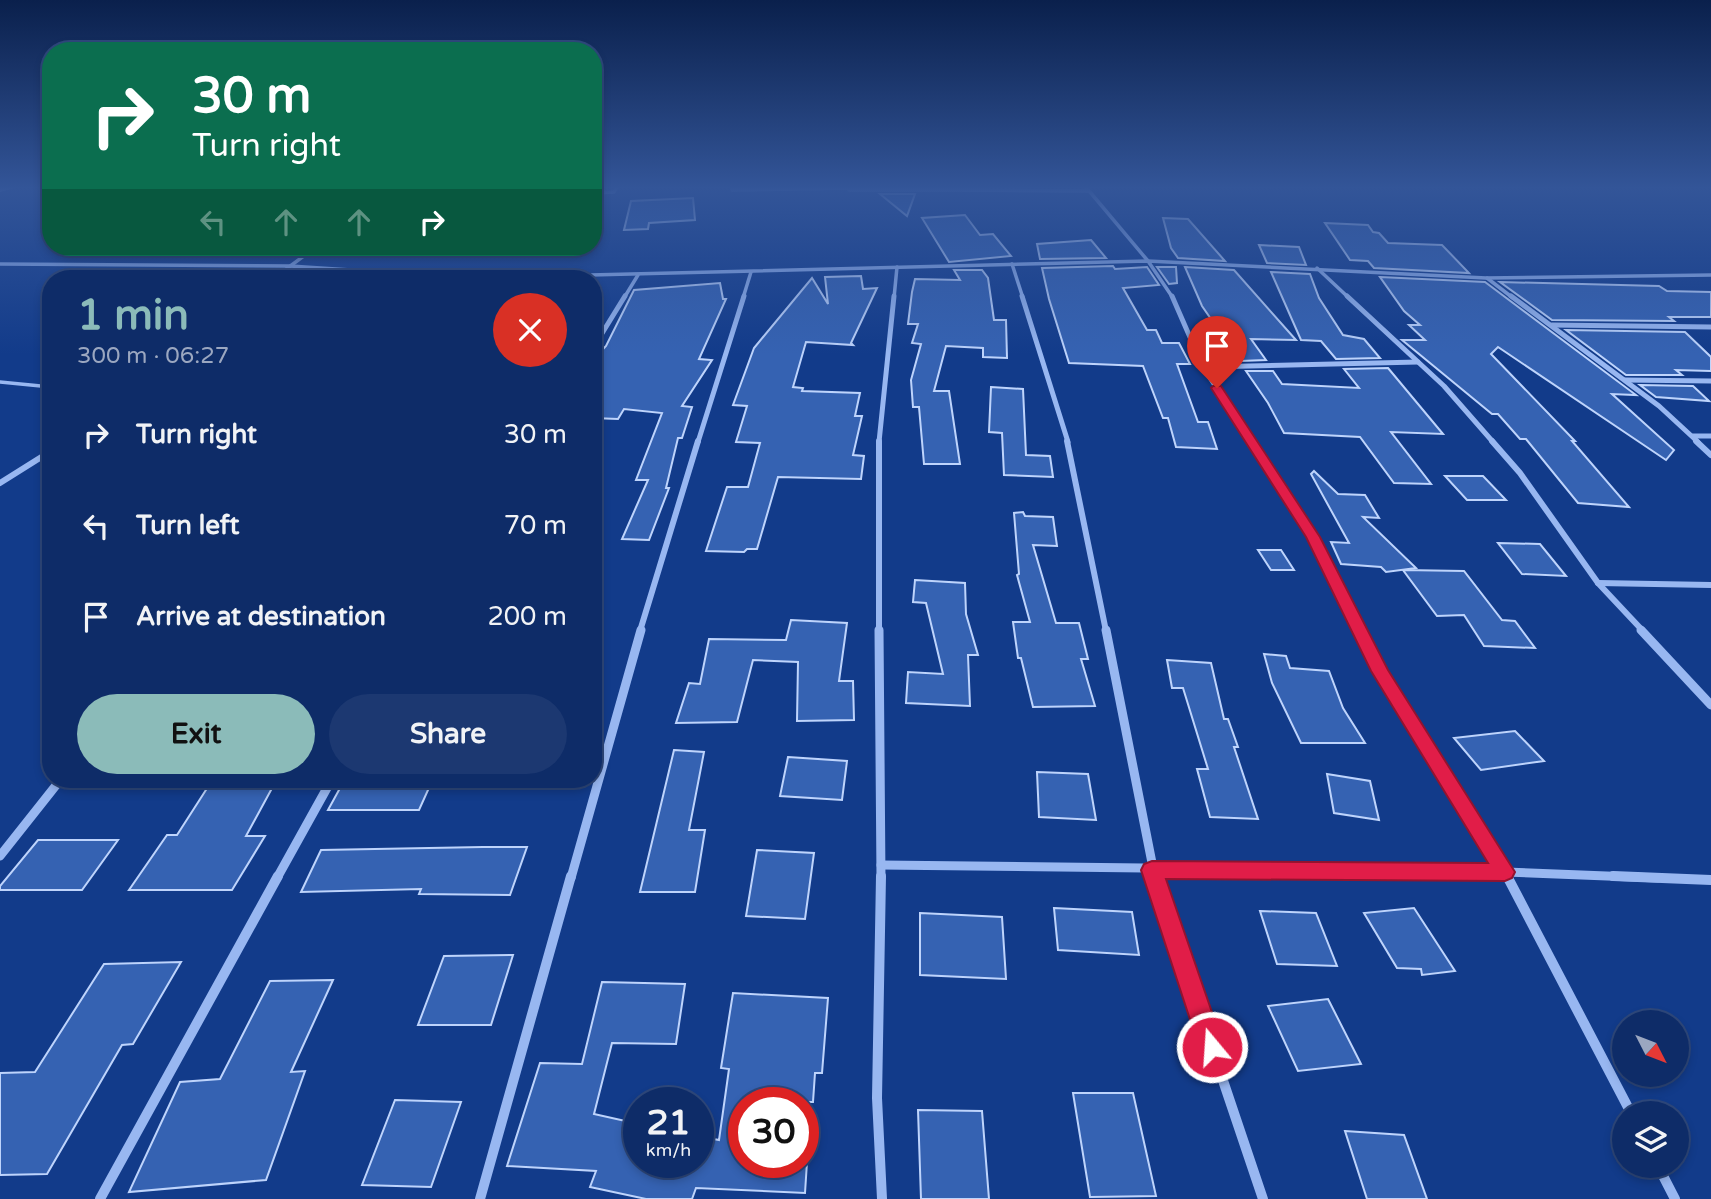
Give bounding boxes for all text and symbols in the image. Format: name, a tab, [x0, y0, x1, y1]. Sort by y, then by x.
text: 30 m	[192, 67, 311, 126]
icon: right	[77, 70, 168, 161]
text: Turn right	[192, 127, 341, 165]
icon: left	[194, 203, 232, 241]
icon: ahead	[267, 203, 305, 241]
icon: ahead	[340, 203, 378, 241]
icon: right	[413, 203, 451, 241]
text: 1 min	[77, 290, 189, 341]
button: close	[493, 293, 567, 367]
pin	[1187, 316, 1247, 388]
icon: arrive	[1198, 327, 1236, 365]
text: 300 m · 06:27	[77, 342, 229, 370]
icon: right	[77, 416, 115, 454]
text: Turn right	[136, 419, 257, 450]
text: 30 m	[504, 419, 567, 450]
icon: left	[77, 507, 115, 545]
text: Turn left	[136, 510, 239, 541]
text: 70 m	[504, 510, 567, 541]
icon: arrive	[77, 598, 115, 636]
text: Arrive at destination	[136, 601, 386, 632]
text: 200 m	[487, 601, 567, 632]
button: Exit	[77, 694, 315, 774]
button: Share	[329, 694, 567, 774]
position arrow	[1175, 1010, 1249, 1084]
north arrow	[1612, 1010, 1689, 1087]
map controls	[1612, 1010, 1689, 1178]
speed limit sign: 30	[728, 1087, 819, 1178]
button: layers	[1612, 1101, 1689, 1178]
text: 21	[647, 1102, 690, 1144]
text: km/h	[646, 1139, 691, 1161]

